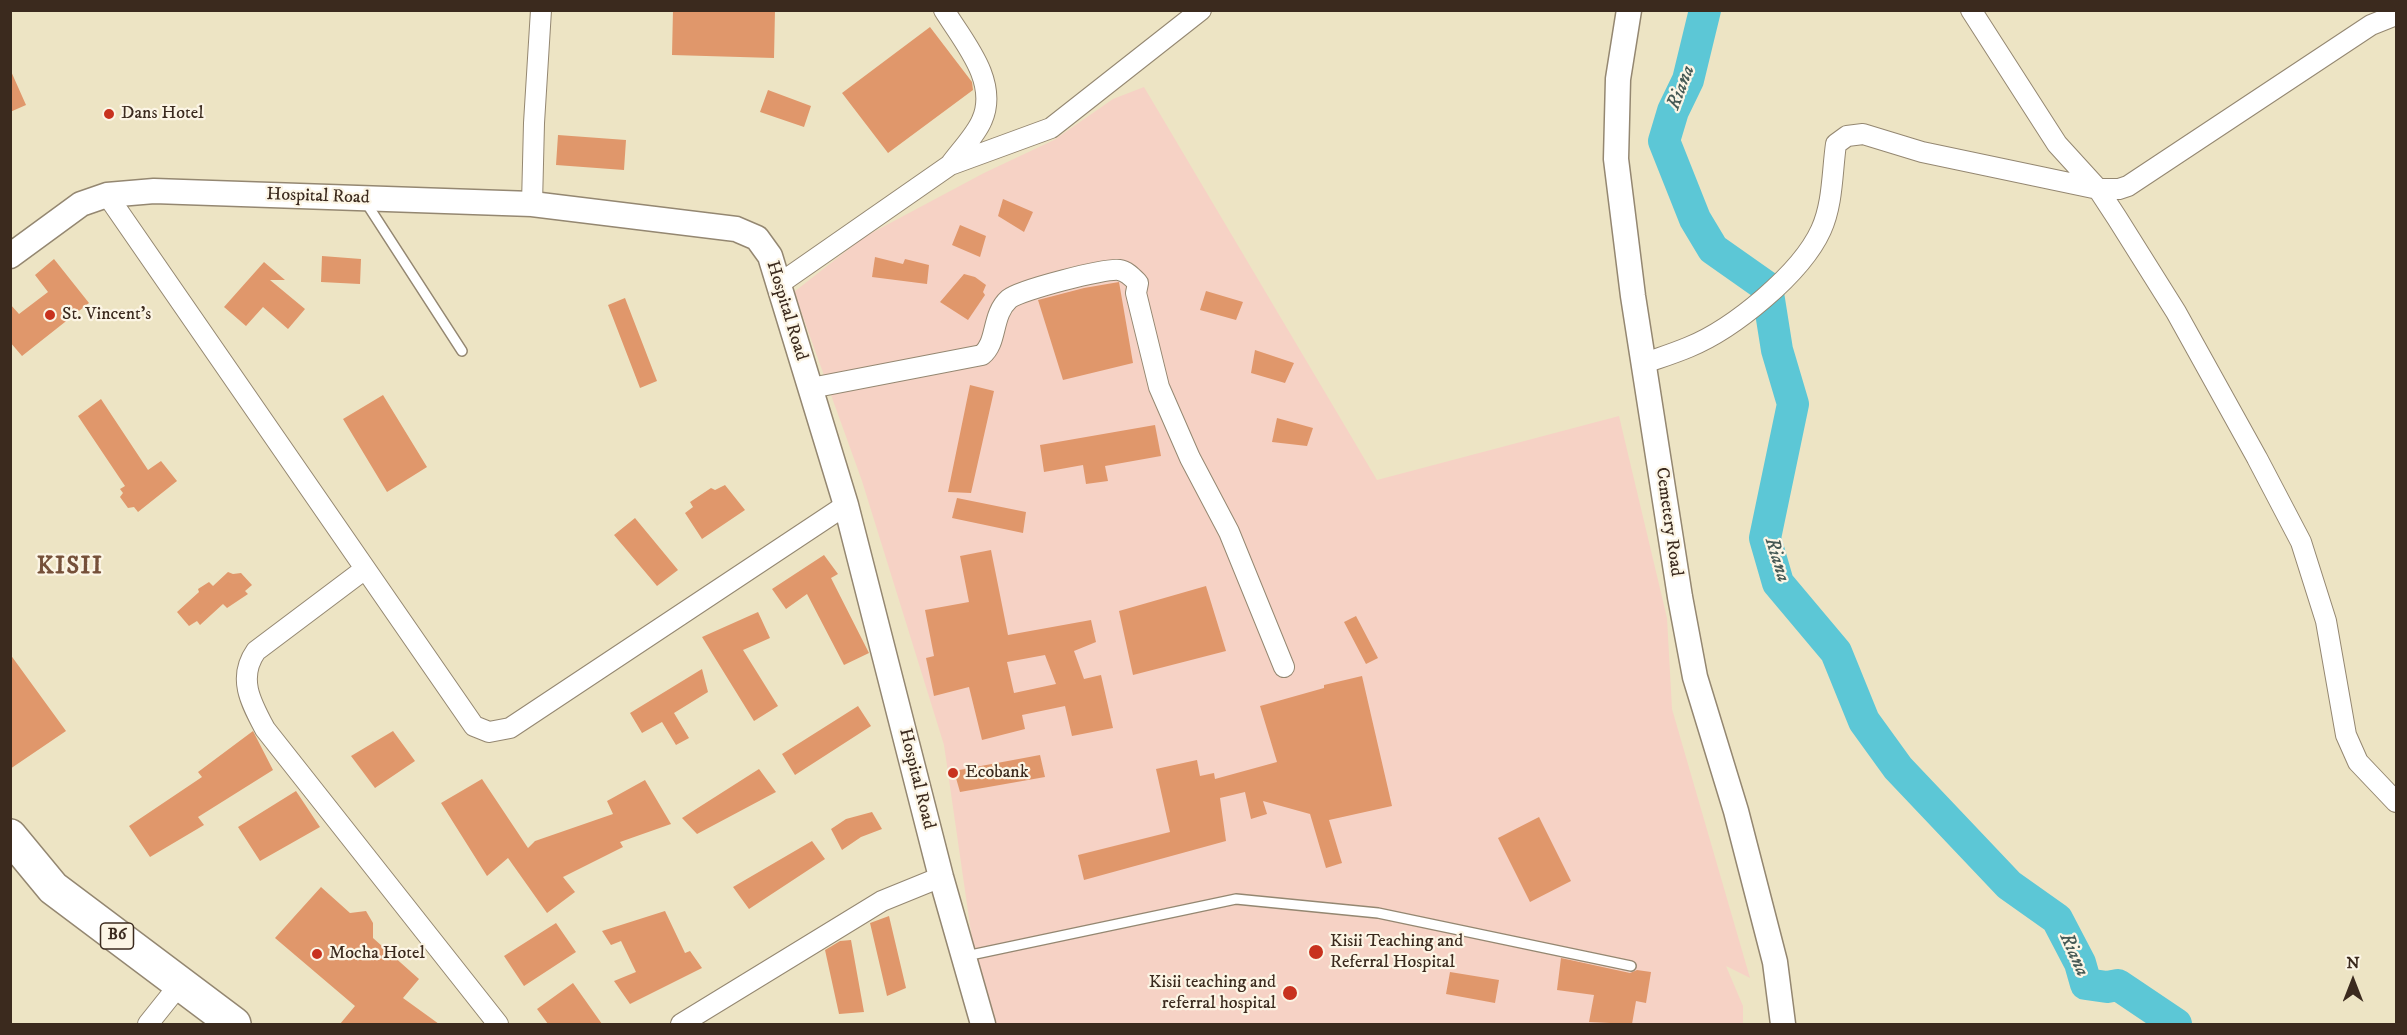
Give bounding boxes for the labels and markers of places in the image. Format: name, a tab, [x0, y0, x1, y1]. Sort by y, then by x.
place label: Dans Hotel	[121, 103, 204, 125]
marker: Dans Hotel	[102, 107, 116, 121]
place label: St. Vincent's	[62, 304, 151, 326]
marker: St. Vincent's	[43, 308, 57, 322]
place label: Ecobank	[965, 762, 1029, 784]
marker: Ecobank	[946, 766, 960, 780]
place label: Kisii Teaching and Referral Hospital	[1330, 931, 1463, 974]
place label: Mocha Hotel	[329, 943, 425, 965]
marker: Kisii Teaching and Referral Hospital	[1307, 943, 1325, 961]
marker: Mocha Hotel	[310, 947, 324, 961]
place label: Kisii teaching and referral hospital	[1149, 972, 1276, 1014]
marker: Kisii teaching and referral hospital	[1281, 984, 1299, 1002]

